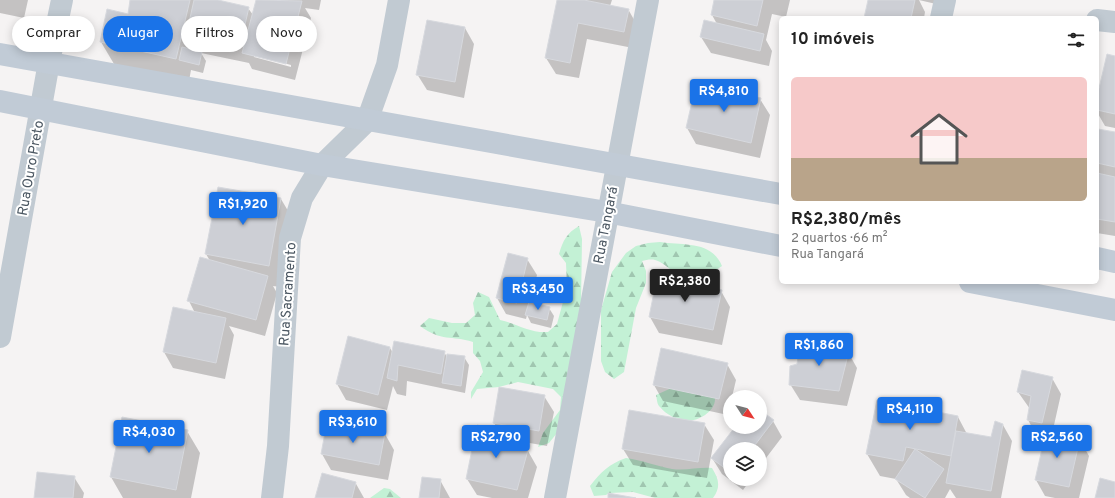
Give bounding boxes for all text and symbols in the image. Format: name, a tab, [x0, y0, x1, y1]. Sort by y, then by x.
chip: Comprar	[12, 16, 95, 52]
chip: Alugar	[103, 16, 173, 52]
chip: Filtros	[181, 16, 248, 52]
chip: Novo	[256, 16, 317, 52]
text: 10 imóveis	[791, 29, 875, 51]
icon: filters	[1065, 29, 1087, 51]
pin: R$4,810	[687, 79, 761, 113]
text: R$4,810	[699, 84, 749, 100]
icon: home	[903, 103, 975, 175]
street label: Rua Ouro Preto	[15, 119, 48, 217]
street label: Rua Tangará	[591, 185, 622, 265]
pin: R$1,920	[206, 192, 280, 226]
text: R$1,920	[218, 197, 268, 213]
text: R$2,380/mês	[791, 209, 901, 231]
text: 2 quartos · 66 m²	[791, 231, 887, 247]
street label: Rua Sacramento	[276, 242, 301, 346]
text: Rua Tangará	[791, 247, 864, 263]
pin: R$2,380	[648, 269, 722, 303]
text: R$2,380	[659, 274, 711, 290]
pin: R$3,450	[501, 277, 575, 311]
text: R$3,450	[512, 282, 564, 298]
pin: R$1,860	[782, 333, 856, 367]
text: R$1,860	[794, 338, 844, 354]
north arrow	[723, 390, 767, 434]
map controls	[723, 390, 767, 486]
pin: R$4,110	[873, 397, 947, 431]
text: R$4,110	[886, 402, 934, 418]
pin: R$3,610	[316, 410, 390, 444]
text: R$3,610	[328, 415, 378, 431]
pin: R$4,030	[112, 420, 186, 454]
text: R$4,030	[122, 425, 176, 441]
pin: R$2,790	[459, 425, 533, 459]
pin: R$2,560	[1020, 425, 1094, 459]
text: R$2,790	[471, 430, 521, 446]
text: R$2,560	[1031, 430, 1083, 446]
button: layers	[723, 442, 767, 486]

